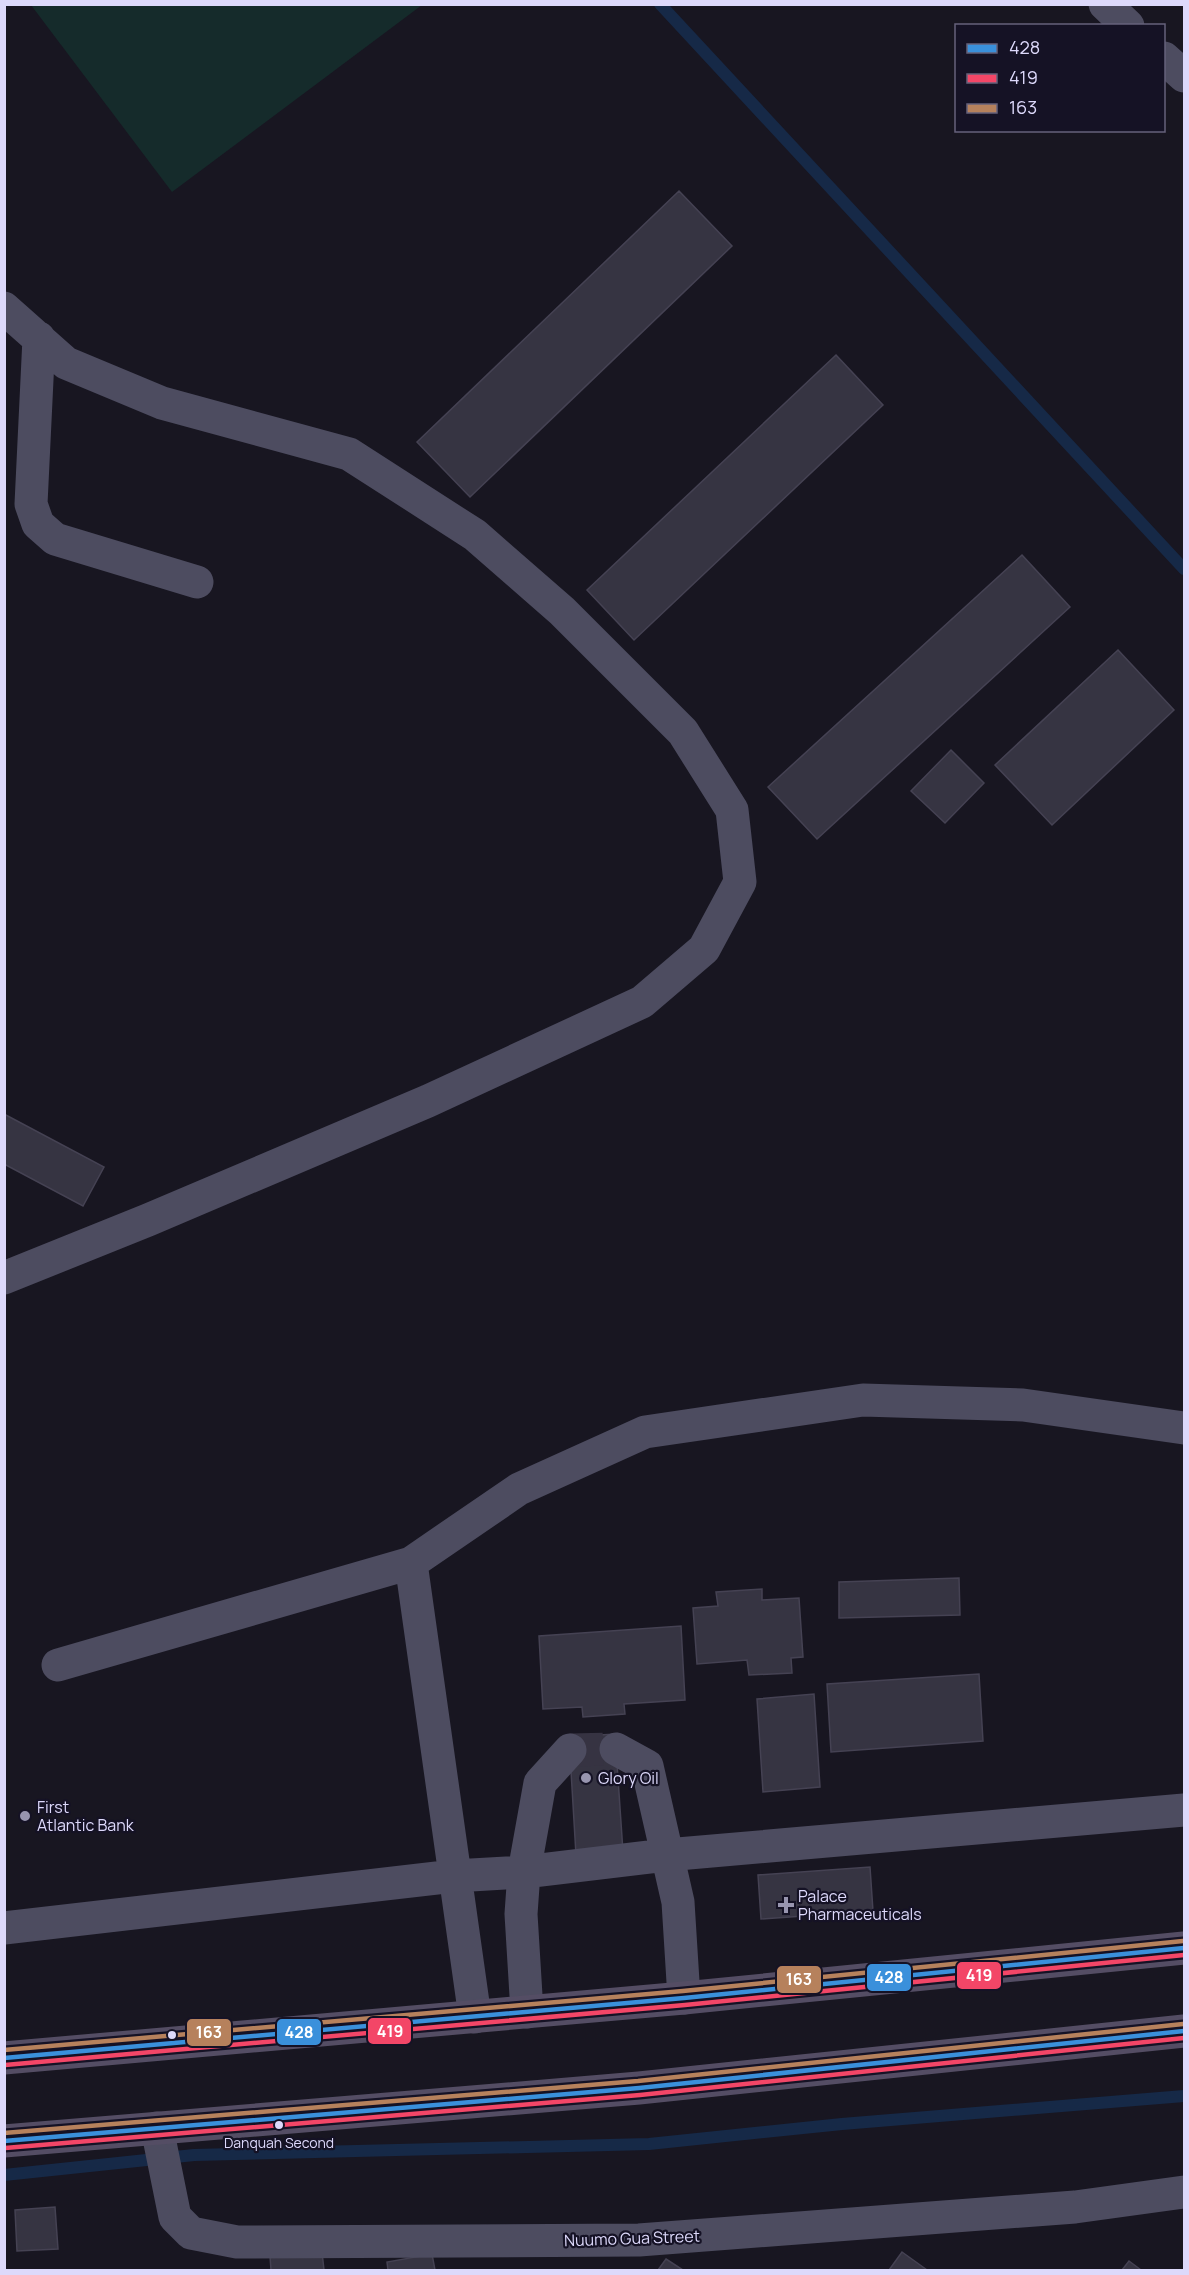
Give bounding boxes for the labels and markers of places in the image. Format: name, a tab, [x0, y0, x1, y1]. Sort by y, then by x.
place label: Glory Oil	[598, 1767, 659, 1789]
marker: Glory Oil	[579, 1771, 593, 1785]
place label: First Atlantic Bank	[37, 1796, 135, 1836]
marker: First Atlantic Bank	[18, 1809, 32, 1823]
place label: Palace Pharmaceuticals	[798, 1885, 922, 1925]
marker: Palace Pharmaceuticals	[779, 1898, 793, 1912]
unlabelled marker	[166, 2029, 178, 2041]
marker: Danquah Second	[273, 2119, 285, 2131]
place label: Danquah Second	[224, 2133, 334, 2152]

